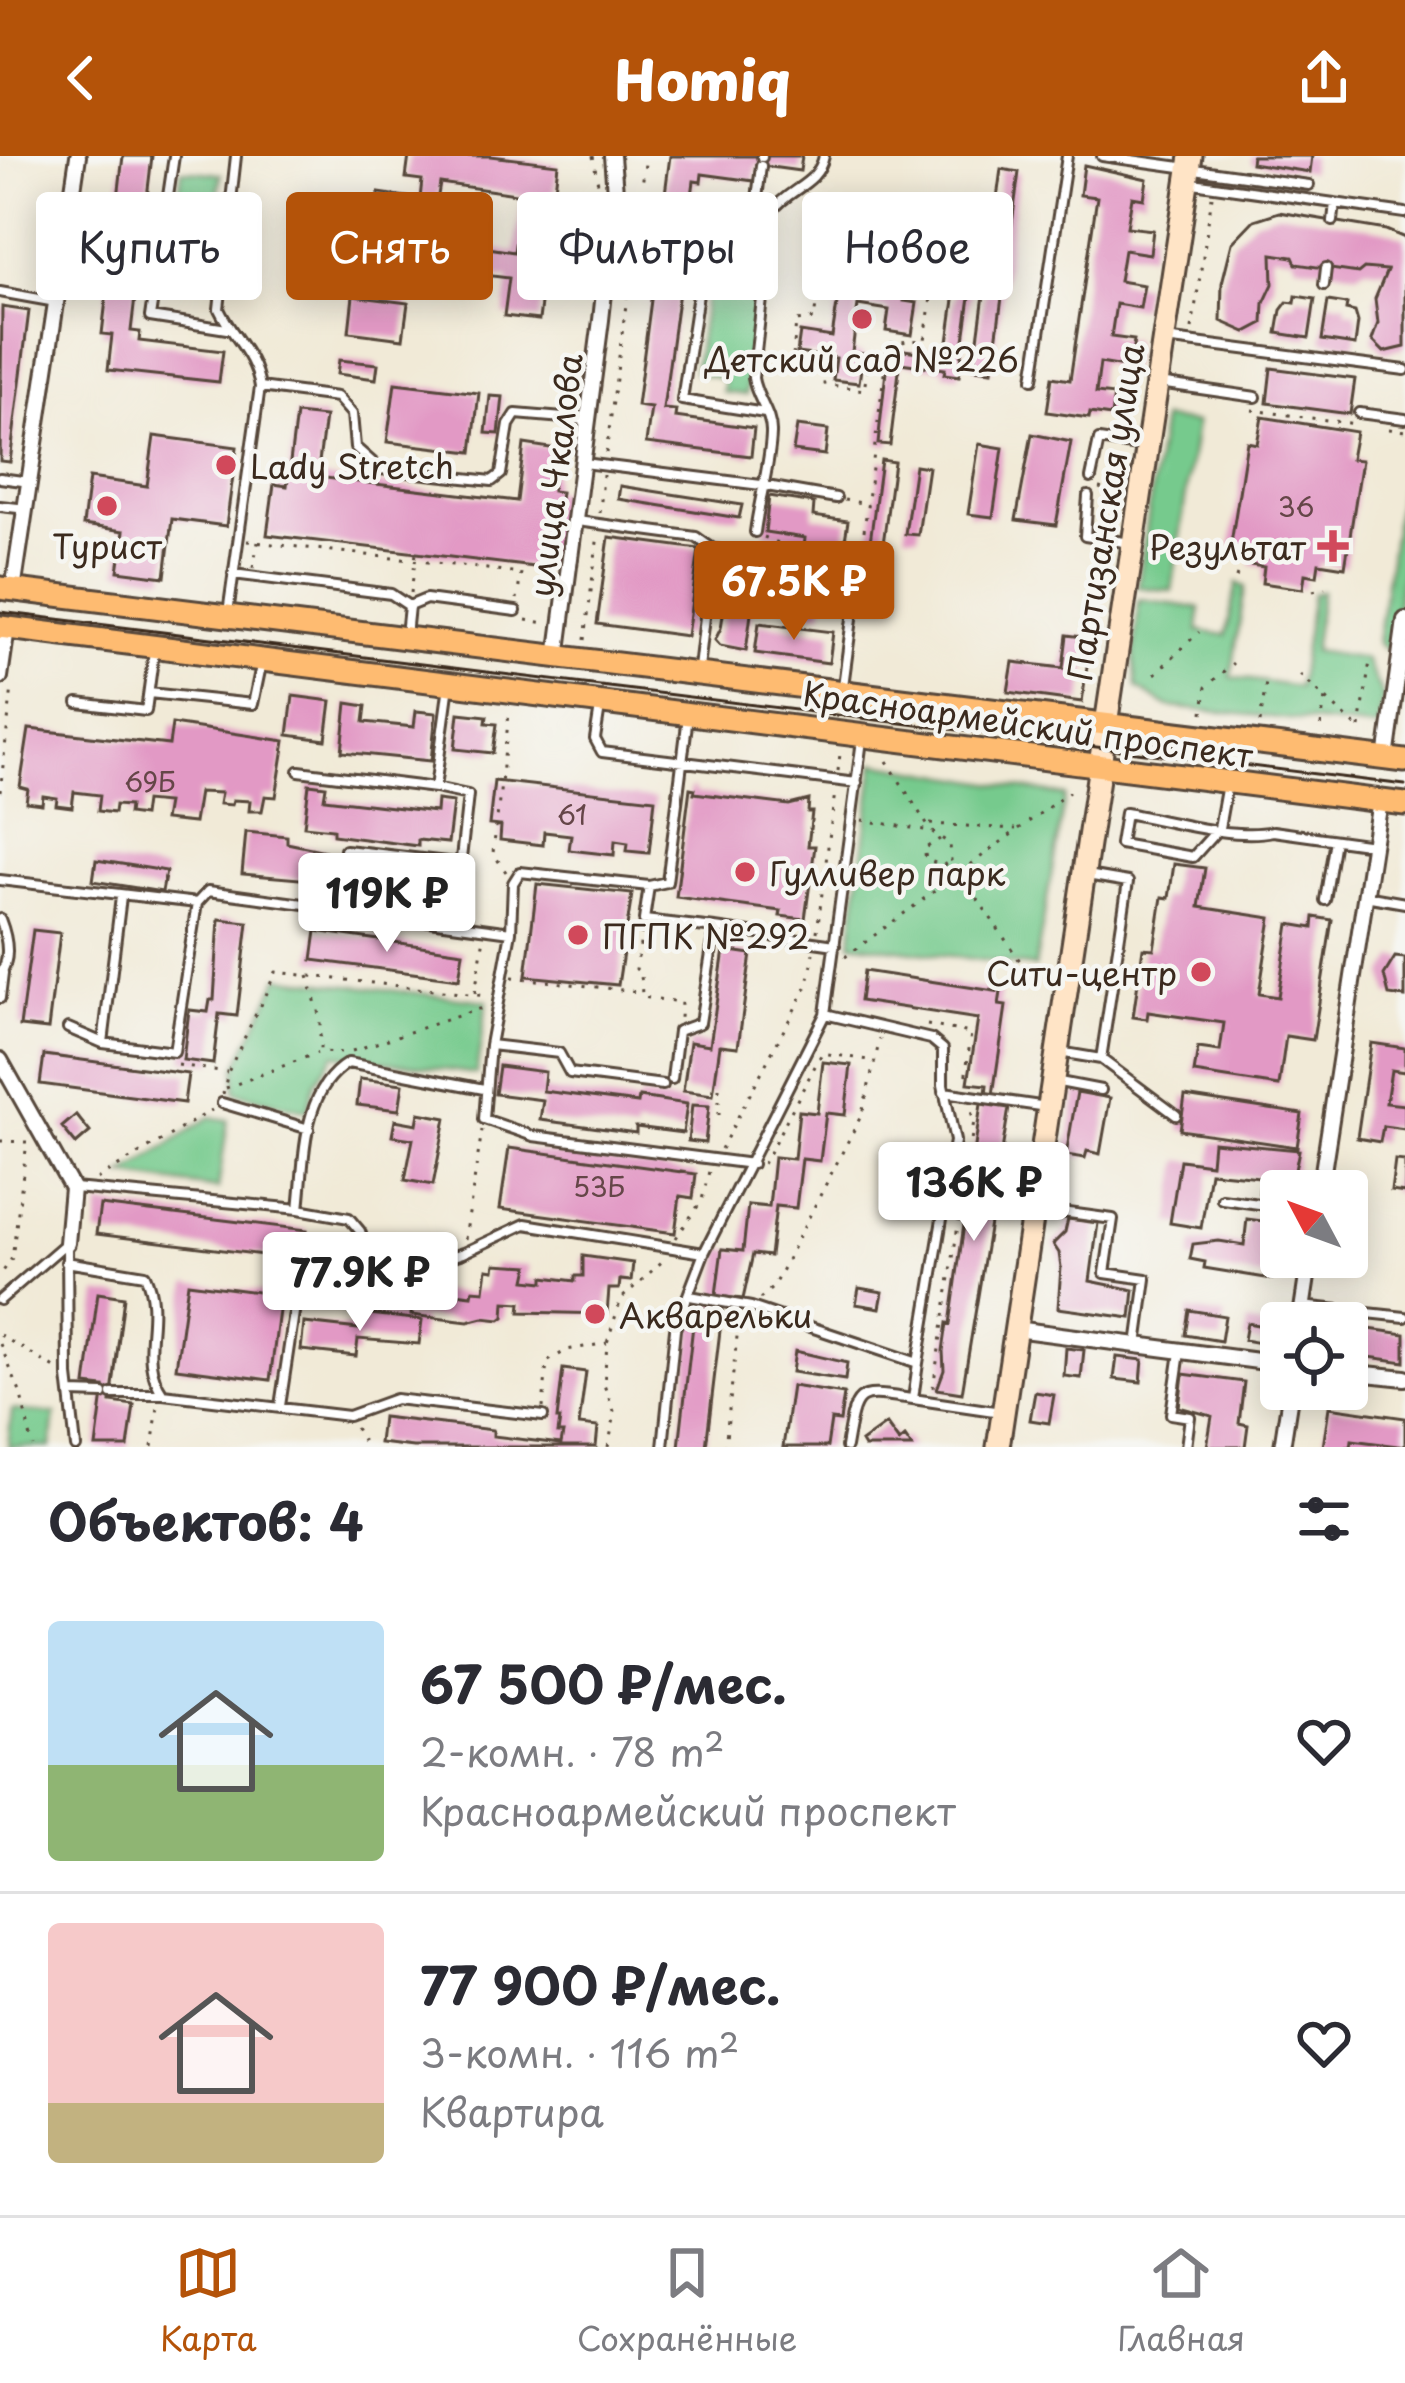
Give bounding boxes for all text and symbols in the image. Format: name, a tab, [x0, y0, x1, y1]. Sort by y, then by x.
text: Homiq	[615, 38, 790, 119]
icon: back	[48, 45, 114, 111]
icon: share	[1291, 45, 1357, 111]
chip: Купить	[36, 192, 262, 300]
chip: Снять	[286, 192, 493, 300]
chip: Фильтры	[517, 192, 778, 300]
chip: Новое	[802, 192, 1013, 300]
marker: Детский сад №226	[849, 306, 875, 332]
place label: Детский сад №226	[704, 333, 1019, 383]
street label: Партизанская улица	[1053, 339, 1155, 684]
street label: улица Чкалова	[514, 350, 594, 600]
place label: Lady Stretch	[250, 440, 454, 490]
marker: Lady Stretch	[213, 452, 239, 478]
house number: 36	[1278, 485, 1314, 526]
marker: Турист	[94, 493, 120, 519]
place label: Турист	[52, 520, 162, 570]
place label: Результат	[1149, 521, 1306, 571]
marker: Результат	[1317, 530, 1349, 562]
pin: 67.5K ₽	[683, 541, 905, 643]
text: 67.5K ₽	[721, 550, 867, 609]
street label: Красноармейский проспект	[800, 667, 1257, 779]
house number: 69Б	[124, 760, 176, 801]
house number: 61	[557, 793, 587, 834]
place label: Гулливер парк	[769, 847, 1006, 897]
pin: 119K ₽	[289, 853, 485, 955]
marker: Гулливер парк	[732, 859, 758, 885]
text: 119K ₽	[325, 862, 449, 921]
place label: ПГПК №292	[602, 910, 810, 960]
marker: ПГПК №292	[565, 922, 591, 948]
place label: Сити-центр	[986, 947, 1177, 997]
marker: Сити-центр	[1188, 959, 1214, 985]
pin: 136K ₽	[876, 1142, 1072, 1244]
text: 136K ₽	[905, 1151, 1043, 1210]
house number: 53Б	[573, 1165, 625, 1206]
north arrow	[1260, 1170, 1368, 1278]
map controls	[1260, 1170, 1368, 1410]
pin: 77.9K ₽	[249, 1232, 471, 1334]
text: 77.9K ₽	[290, 1241, 430, 1300]
place label: Акварельки	[619, 1289, 812, 1339]
marker: Акварельки	[582, 1301, 608, 1327]
button: locate	[1260, 1302, 1368, 1410]
text: Объектов: 4	[48, 1481, 364, 1558]
icon: filters	[1291, 1486, 1357, 1552]
text: 67 500 ₽/мес.	[420, 1644, 787, 1721]
icon: home	[144, 1669, 288, 1813]
icon: heart	[1291, 1708, 1357, 1774]
text: 2-комн. · 78 m²	[420, 1721, 725, 1780]
text: Красноармейский проспект	[420, 1780, 956, 1839]
text: 77 900 ₽/мес.	[420, 1945, 781, 2022]
icon: home	[144, 1971, 288, 2115]
icon: heart	[1291, 2010, 1357, 2076]
text: 3-комн. · 116 m²	[420, 2022, 739, 2081]
text: Квартира	[420, 2081, 604, 2140]
tab: Карта	[160, 2240, 257, 2362]
tab: Сохранённые	[577, 2240, 797, 2362]
tab: Главная	[1117, 2240, 1245, 2362]

